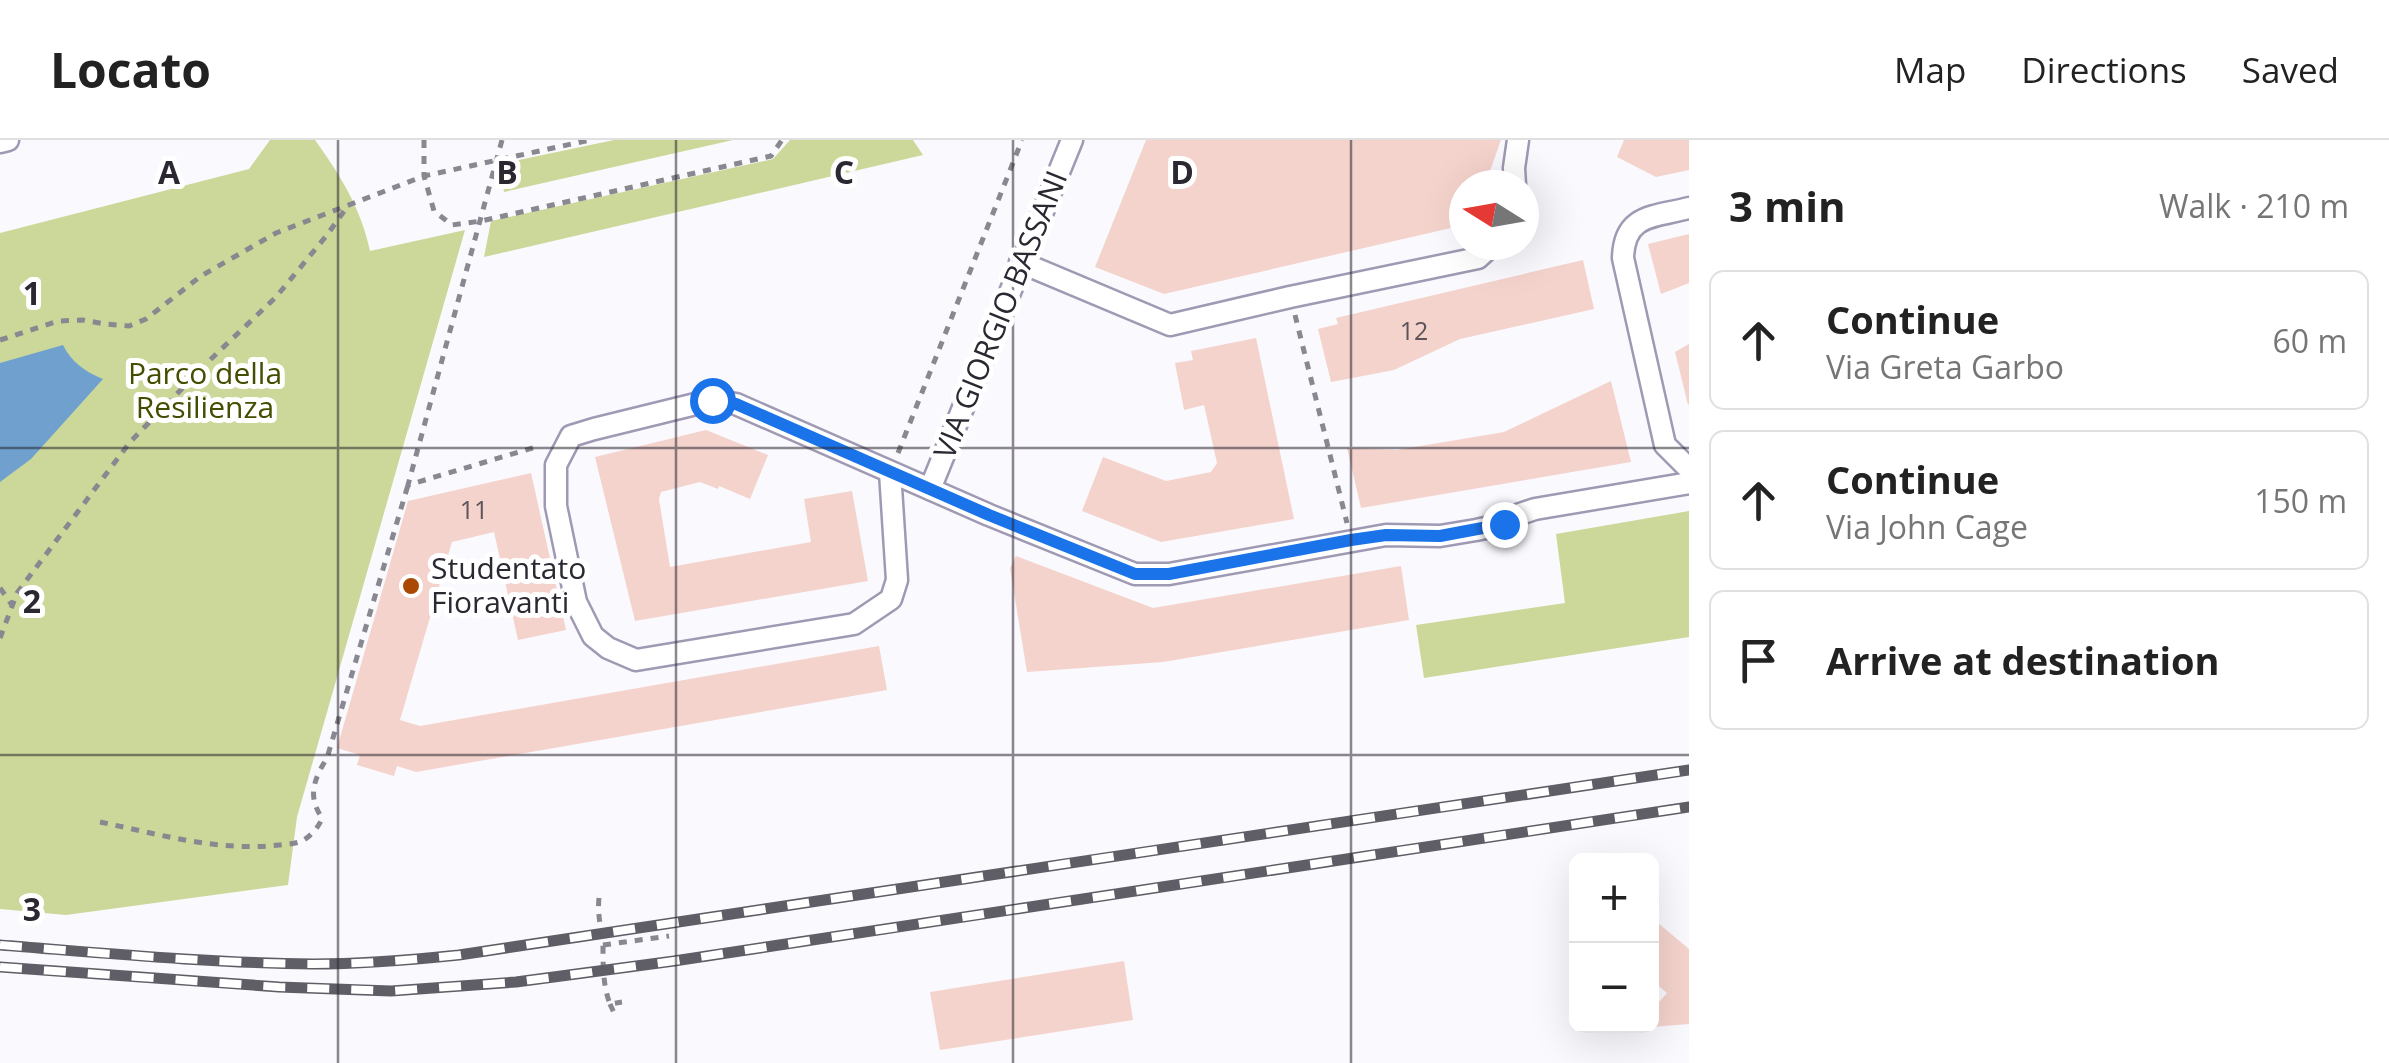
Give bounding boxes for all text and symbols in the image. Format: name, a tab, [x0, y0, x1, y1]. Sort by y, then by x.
text: Locato	[50, 37, 211, 102]
text: Map	[1894, 46, 1966, 93]
text: Directions	[2021, 46, 2187, 93]
text: Saved	[2242, 46, 2339, 93]
text: A	[158, 150, 181, 193]
text: B	[496, 150, 518, 193]
text: C	[834, 150, 854, 193]
text: D	[1170, 150, 1194, 193]
street label: VIA GIORGIO BASSANI	[923, 164, 1076, 465]
north arrow	[1449, 170, 1539, 260]
text: 3 min	[1729, 177, 1846, 234]
text: Walk · 210 m	[2159, 184, 2349, 227]
text: 1	[23, 271, 41, 314]
text: Continue	[1826, 293, 1999, 345]
house number: 12	[1400, 313, 1428, 347]
icon: ahead	[1731, 313, 1786, 368]
text: 60 m	[2272, 319, 2347, 362]
text: Via Greta Garbo	[1826, 345, 2064, 388]
park label: Parco della Resilienza	[128, 352, 282, 427]
route start	[690, 378, 736, 424]
text: Continue	[1826, 453, 1999, 505]
icon: ahead	[1731, 473, 1786, 528]
text: 150 m	[2254, 479, 2347, 522]
house number: 11	[460, 492, 488, 526]
route end	[1482, 502, 1528, 548]
text: Via John Cage	[1826, 505, 2028, 548]
place label: Studentato Fioravanti	[431, 547, 586, 622]
marker: Studentato Fioravanti	[400, 575, 422, 597]
text: 2	[23, 579, 41, 622]
icon: arrive	[1731, 633, 1786, 688]
text: Arrive at destination	[1826, 634, 2220, 686]
map controls	[1569, 853, 1659, 1033]
button: +	[1569, 853, 1659, 943]
text: 3	[23, 887, 41, 930]
button: −	[1569, 943, 1659, 1033]

